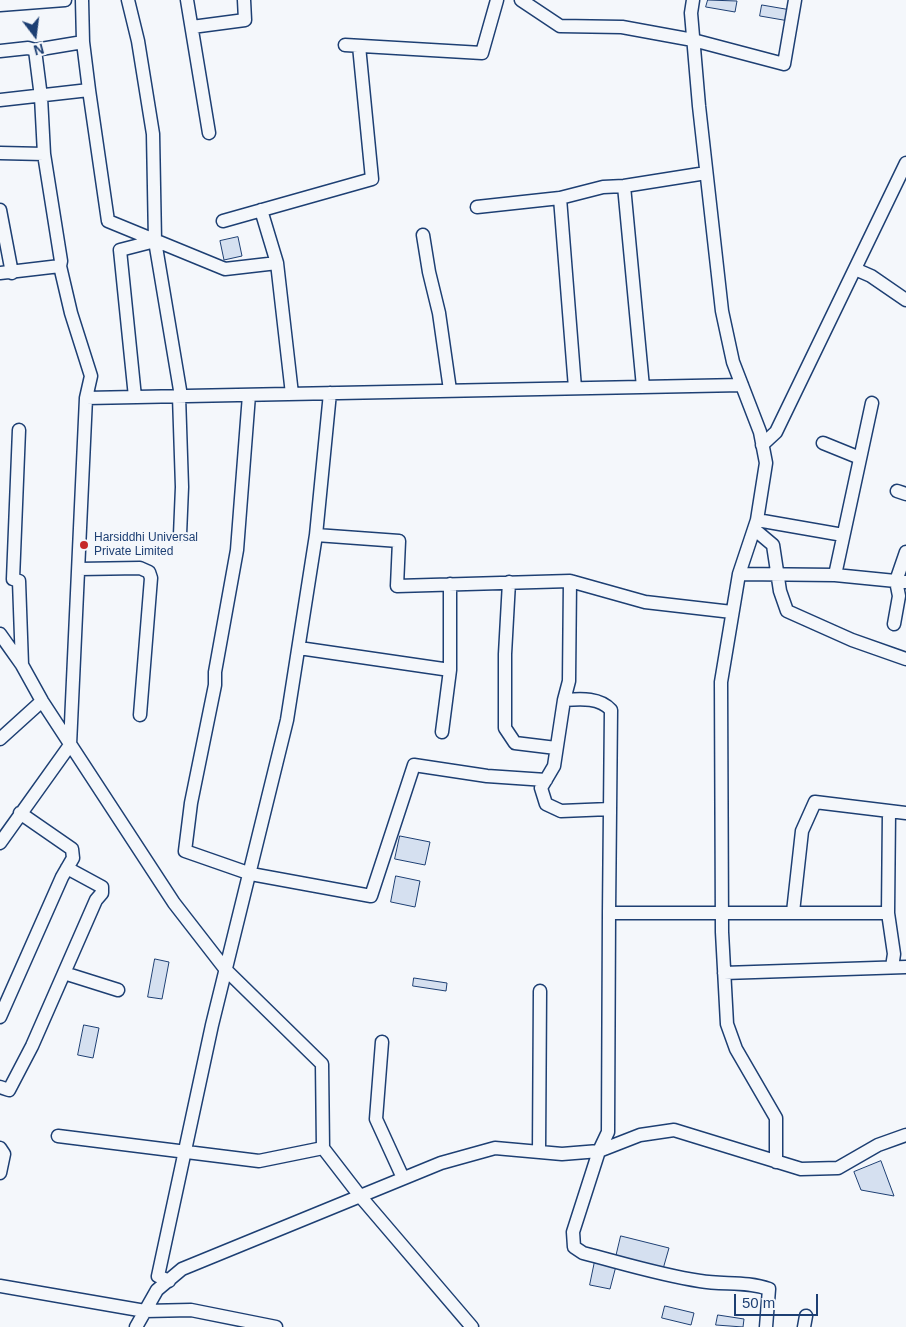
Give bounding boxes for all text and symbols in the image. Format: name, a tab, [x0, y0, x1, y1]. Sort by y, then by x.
north arrow	[10, 10, 60, 60]
text: N	[32, 40, 46, 59]
place label: Harsiddhi Universal Private Limited	[94, 531, 198, 559]
marker: Harsiddhi Universal Private Limited	[78, 539, 90, 551]
scale bar	[736, 1284, 820, 1316]
text: 50 m	[742, 1294, 775, 1311]

